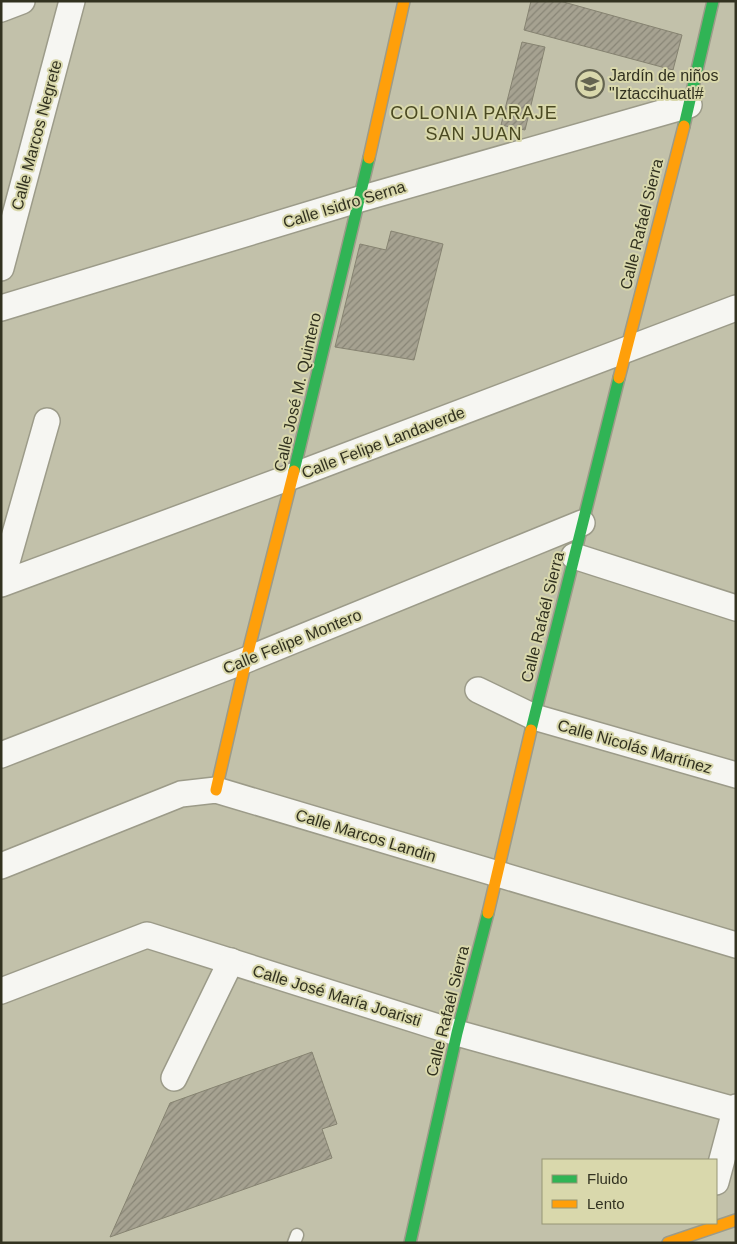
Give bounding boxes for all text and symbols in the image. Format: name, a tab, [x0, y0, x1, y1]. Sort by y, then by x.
street label: Calle Marcos Negrete	[8, 58, 65, 212]
place label: Jardín de niños "Iztaccihuatl#	[609, 67, 718, 102]
school or university icon: Jardín de niños "Iztaccihuatl#	[575, 69, 605, 99]
district label: COLONIA PARAJE SAN JUAN	[390, 103, 558, 144]
street label: Calle Rafaél Sierra	[617, 157, 666, 291]
street label: Calle Isidro Serna	[281, 178, 408, 231]
street label: Calle José M. Quintero	[271, 311, 324, 473]
street label: Calle Felipe Landaverde	[299, 403, 467, 481]
street label: Calle Rafaél Sierra	[518, 550, 567, 684]
street label: Calle Felipe Montero	[221, 606, 364, 677]
street label: Calle Nicolás Martínez	[556, 716, 714, 777]
street label: Calle Marcos Landin	[294, 806, 438, 865]
street label: Calle Rafaél Sierra	[423, 944, 472, 1078]
street label: Calle José María Joaristi	[251, 962, 423, 1029]
legend	[542, 1159, 717, 1224]
text: Fluido	[587, 1170, 628, 1187]
text: Lento	[587, 1195, 625, 1212]

